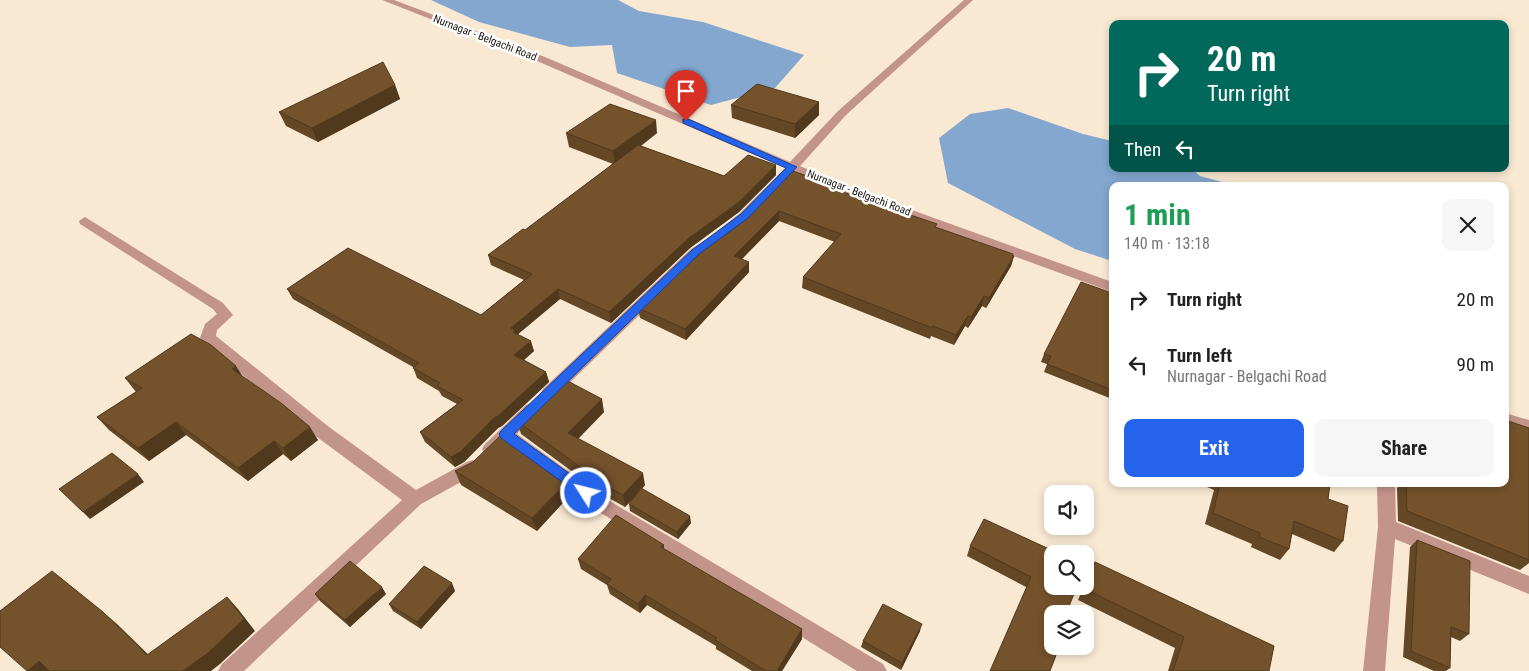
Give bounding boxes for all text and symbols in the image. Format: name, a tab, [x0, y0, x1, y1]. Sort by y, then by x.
street label: Nurnagar - Belgachi Road	[431, 12, 539, 64]
text: 20 m	[1207, 39, 1276, 80]
icon: right	[1124, 40, 1189, 105]
pin	[665, 70, 707, 121]
icon: arrive	[672, 77, 700, 105]
text: Turn right	[1207, 81, 1290, 106]
icon: left	[1171, 135, 1199, 163]
text: Then	[1124, 138, 1161, 161]
street label: Nurnagar - Belgachi Road	[805, 167, 913, 219]
text: 1 min	[1124, 197, 1191, 232]
button: close	[1442, 199, 1494, 251]
text: 140 m · 13:18	[1124, 234, 1210, 253]
icon: right	[1124, 286, 1152, 314]
text: Turn right	[1167, 288, 1242, 311]
text: 20 m	[1457, 288, 1494, 311]
text: Turn left	[1167, 344, 1232, 367]
icon: left	[1124, 351, 1152, 379]
text: 90 m	[1457, 353, 1494, 376]
text: Nurnagar - Belgachi Road	[1167, 367, 1327, 386]
button: Exit	[1124, 419, 1304, 477]
button: Share	[1314, 419, 1494, 477]
position arrow	[559, 466, 611, 518]
map controls	[1044, 485, 1094, 655]
button: sound	[1044, 485, 1094, 535]
button: search	[1044, 545, 1094, 595]
button: layers	[1044, 605, 1094, 655]

